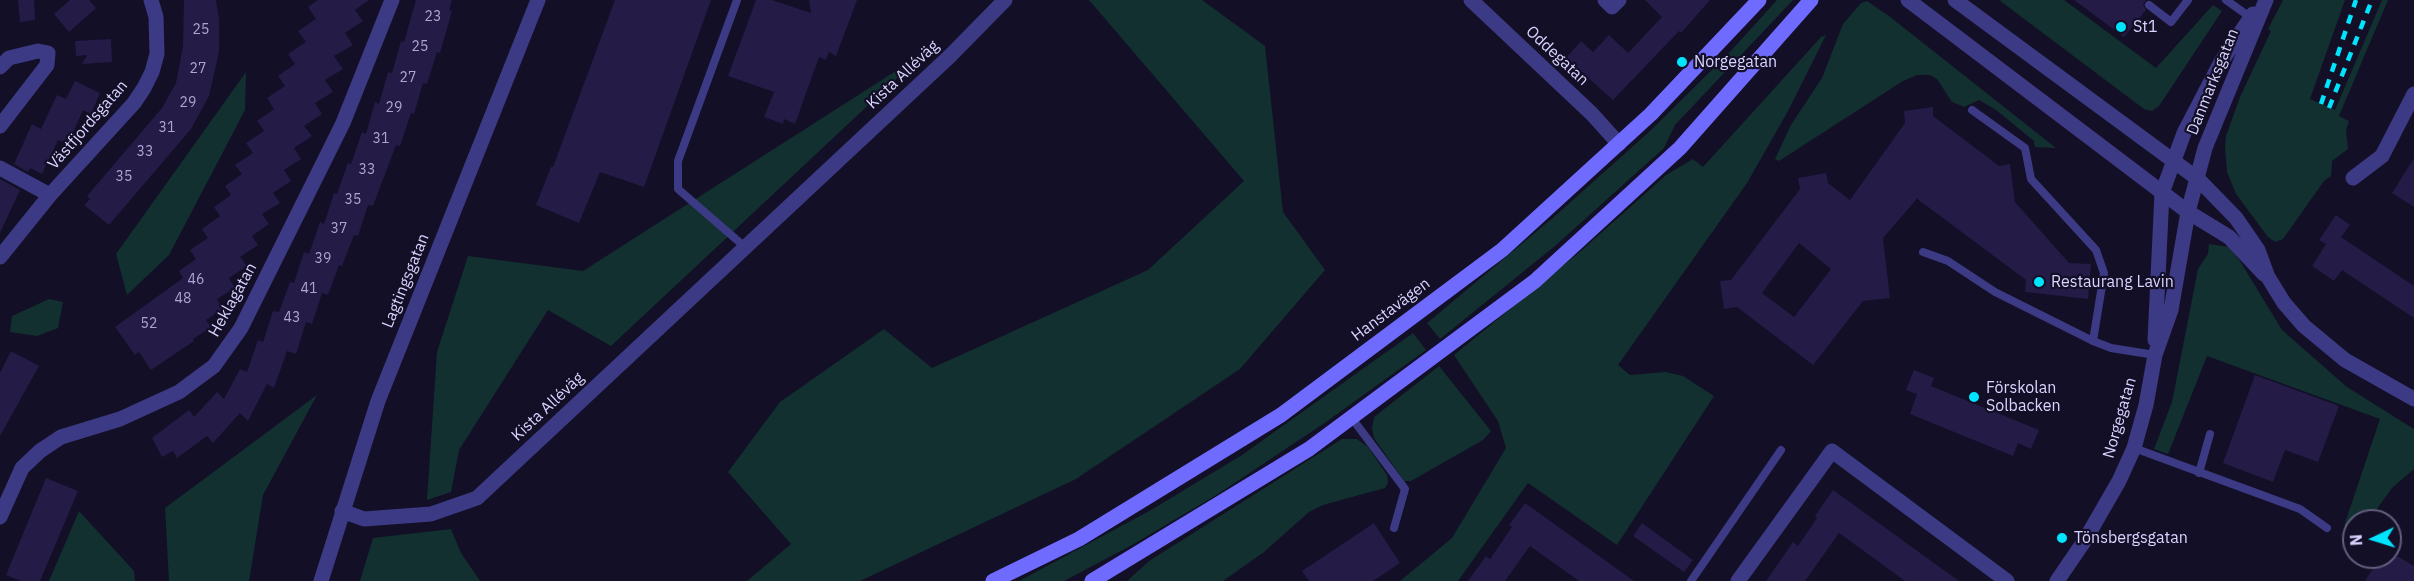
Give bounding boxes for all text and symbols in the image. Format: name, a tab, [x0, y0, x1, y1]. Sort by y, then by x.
house number: 23	[425, 9, 441, 25]
place label: St1	[2133, 17, 2158, 37]
marker: St1	[2114, 20, 2128, 34]
house number: 25	[193, 22, 209, 38]
street label: Oddegatan	[1522, 22, 1592, 90]
street label: Danmarksgatan	[2183, 26, 2243, 138]
street label: Kista Alléväg	[863, 37, 943, 113]
house number: 25	[412, 39, 428, 55]
place label: Norgegatan	[1694, 52, 1777, 72]
marker: Norgegatan	[1675, 55, 1689, 69]
house number: 27	[190, 61, 206, 77]
house number: 27	[400, 70, 416, 86]
street label: Västfjordsgatan	[44, 76, 132, 174]
house number: 29	[180, 95, 196, 111]
house number: 29	[386, 100, 402, 116]
house number: 31	[159, 120, 175, 136]
house number: 31	[373, 131, 389, 147]
house number: 33	[137, 144, 153, 160]
house number: 33	[359, 162, 375, 178]
house number: 35	[116, 169, 132, 185]
house number: 35	[345, 192, 361, 208]
house number: 37	[331, 221, 347, 237]
street label: Lagtingsgatan	[378, 231, 434, 331]
house number: 39	[315, 251, 331, 267]
street label: Heklagatan	[205, 260, 261, 340]
house number: 46	[188, 272, 204, 288]
place label: Restaurang Lavin	[2051, 272, 2174, 292]
street label: Hanstavägen	[1348, 274, 1434, 346]
marker: Restaurang Lavin	[2032, 275, 2046, 289]
house number: 41	[301, 281, 317, 297]
house number: 48	[175, 291, 191, 307]
house number: 43	[284, 310, 300, 326]
house number: 52	[141, 316, 157, 332]
street label: Kista Alléväg	[508, 369, 588, 445]
street label: Norgegatan	[2099, 375, 2141, 461]
place label: Förskolan Solbacken	[1986, 378, 2061, 416]
marker: Förskolan Solbacken	[1967, 390, 1981, 404]
north arrow	[2342, 509, 2402, 569]
place label: Tönsbergsgatan	[2074, 528, 2188, 548]
marker: Tönsbergsgatan	[2055, 531, 2069, 545]
text: N	[2346, 534, 2366, 547]

